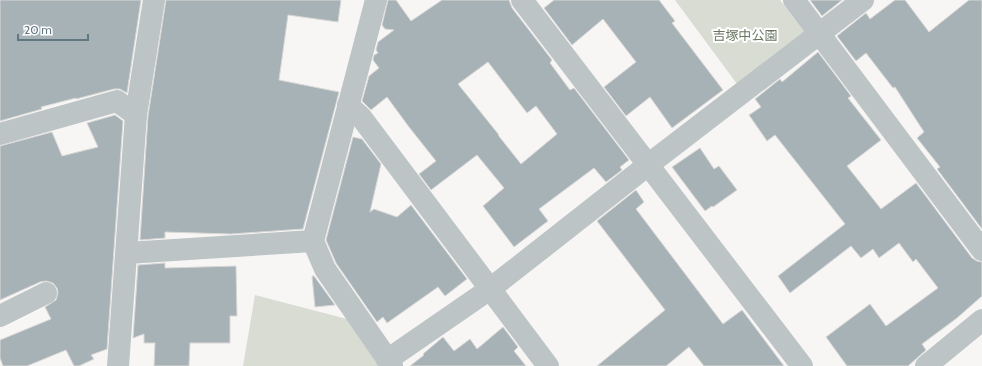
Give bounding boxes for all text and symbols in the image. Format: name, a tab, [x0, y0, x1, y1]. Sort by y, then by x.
scale bar	[18, 16, 88, 42]
text: 20 m	[24, 22, 52, 37]
park label: 吉塚中公園	[712, 27, 778, 43]

